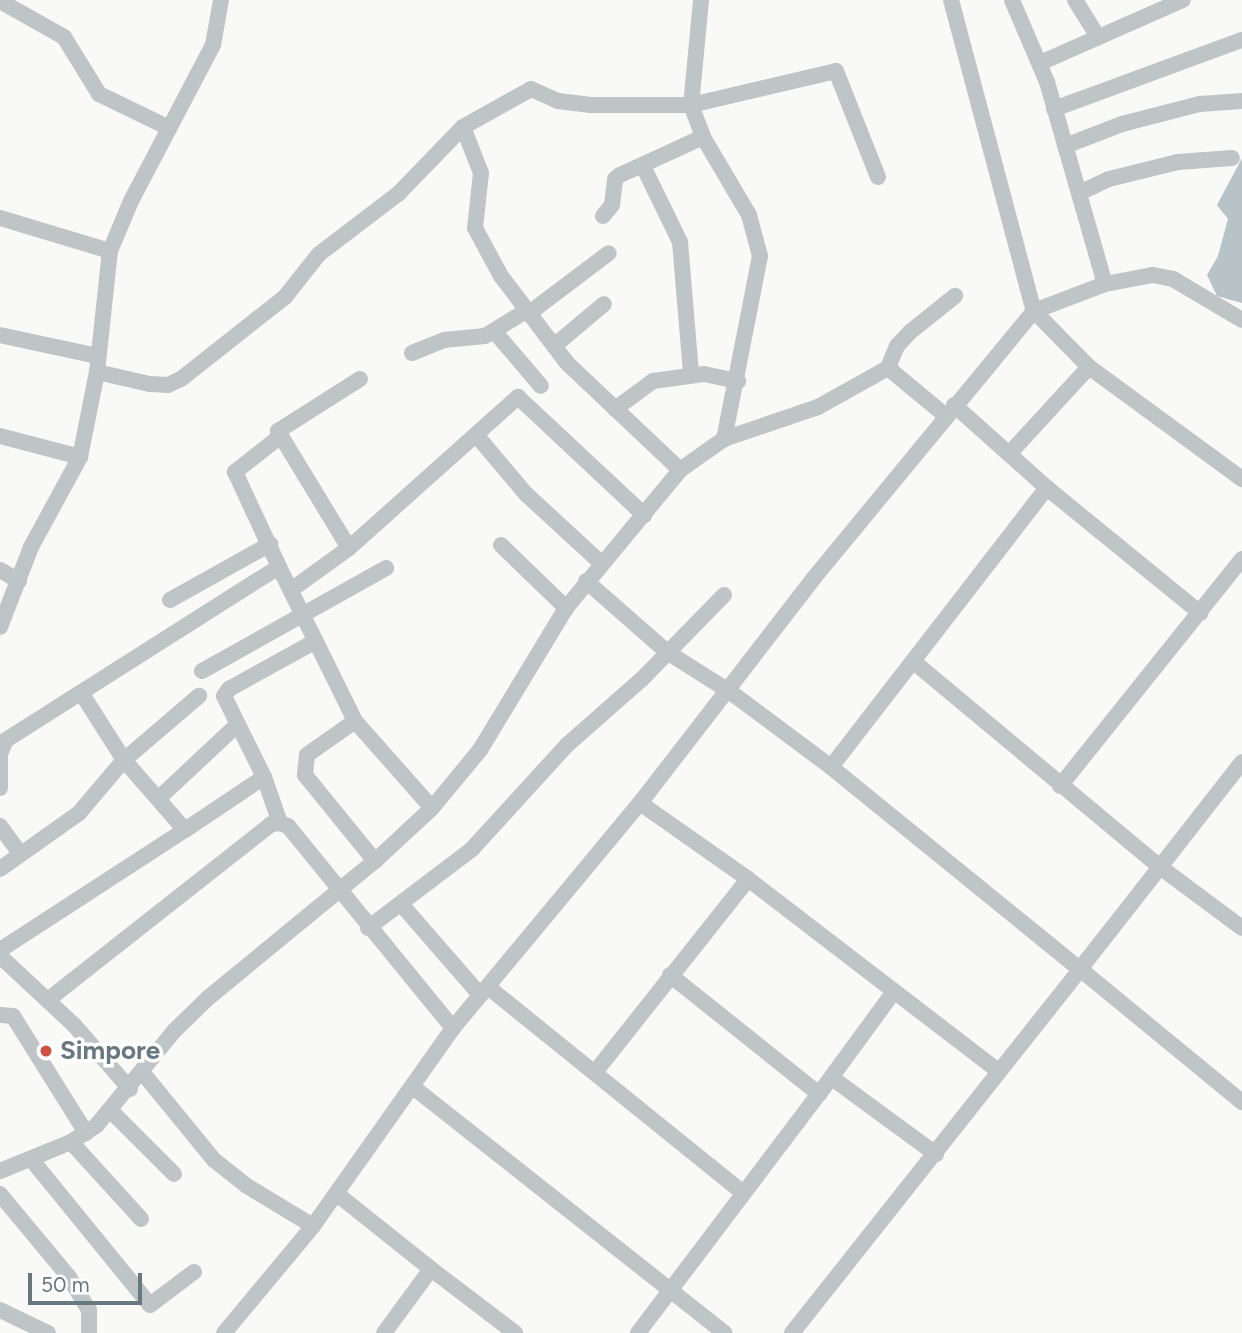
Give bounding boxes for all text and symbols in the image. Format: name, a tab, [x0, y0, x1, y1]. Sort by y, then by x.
place label: Simpore	[60, 1035, 160, 1067]
marker: Simpore	[38, 1043, 54, 1059]
scale bar	[32, 1260, 145, 1304]
text: 50 m	[41, 1272, 90, 1297]

